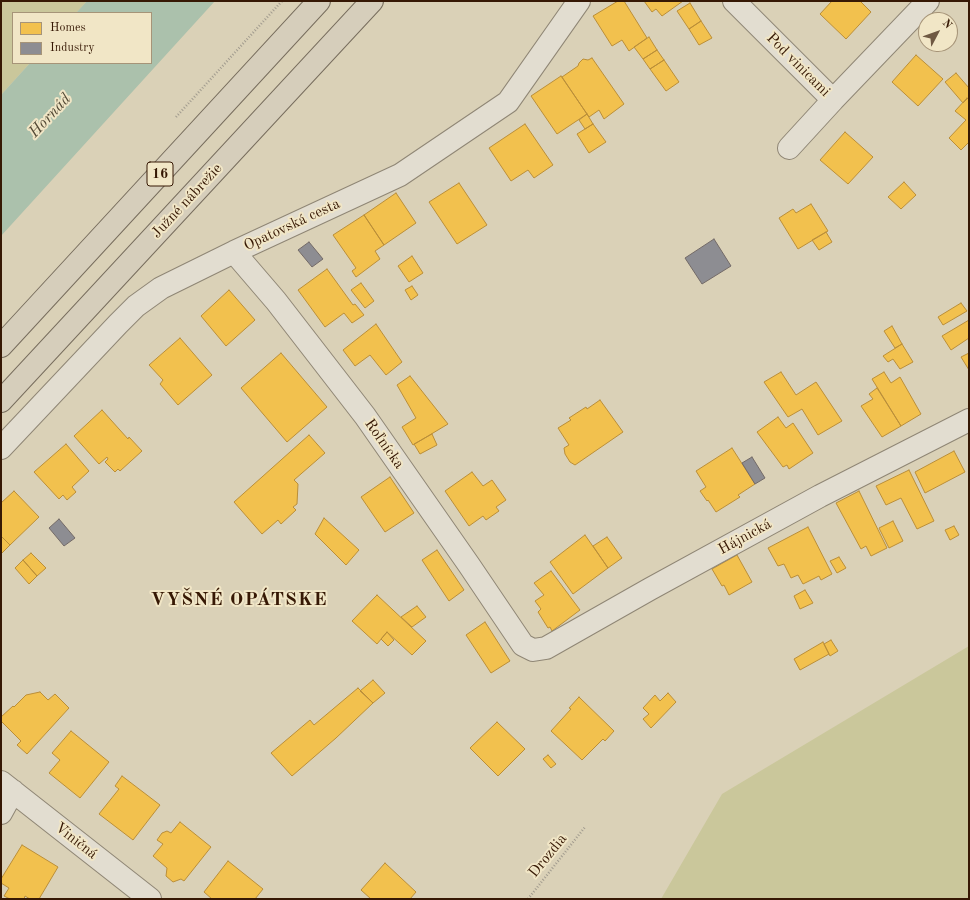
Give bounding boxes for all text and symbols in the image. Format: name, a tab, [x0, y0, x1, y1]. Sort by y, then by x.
legend	[12, 12, 152, 64]
north arrow	[918, 12, 958, 52]
text: N	[940, 18, 954, 31]
text: Homes	[50, 22, 86, 34]
street label: Pod vinicami	[762, 29, 834, 101]
text: Industry	[50, 42, 95, 54]
water label: Hornád	[25, 90, 75, 142]
street label: Južné nábrežie	[148, 160, 226, 242]
road number: 16	[147, 162, 173, 186]
street label: Opatovská cesta	[241, 195, 343, 255]
street label: Roľnícka	[360, 415, 408, 473]
street label: Hájnická	[715, 515, 775, 559]
district label: VYŠNÉ OPÁTSKE	[150, 589, 328, 611]
street label: Viničná	[51, 819, 101, 863]
street label: Drozdia	[525, 830, 571, 882]

